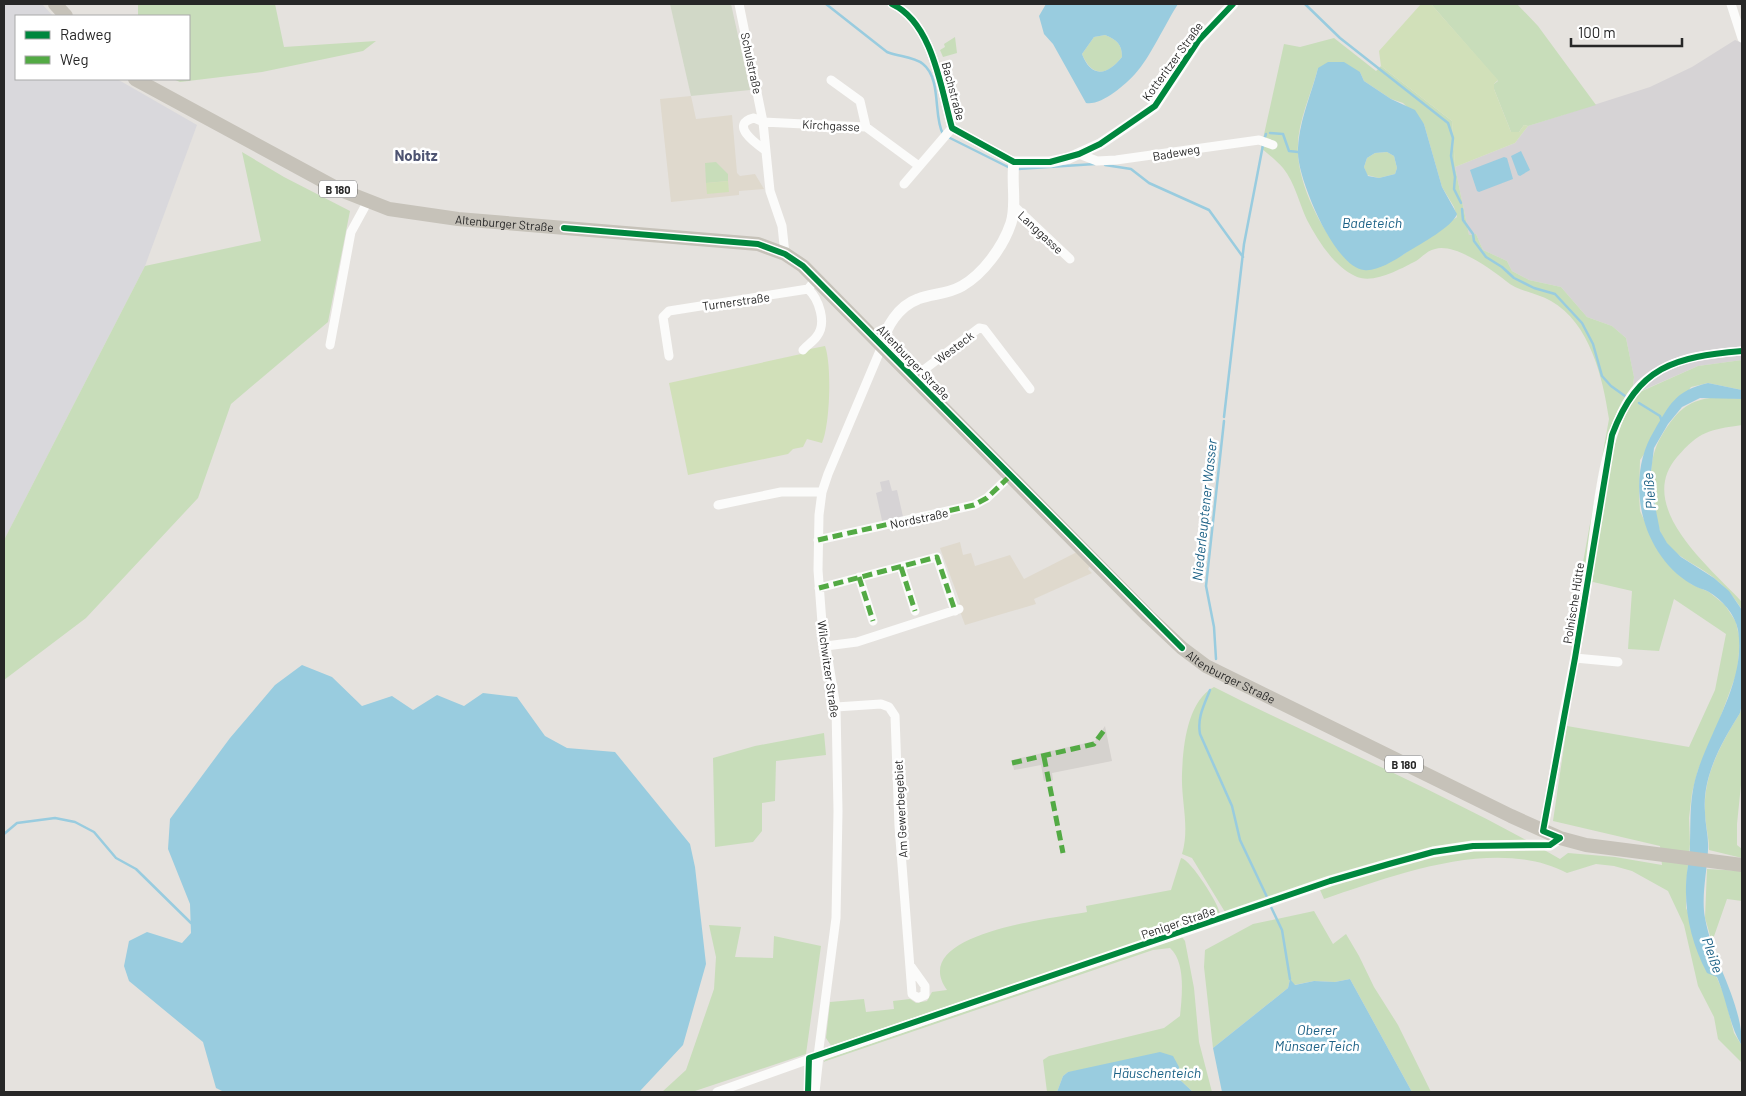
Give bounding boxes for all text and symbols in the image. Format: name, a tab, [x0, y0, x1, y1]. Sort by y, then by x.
legend	[15, 15, 190, 80]
scale bar	[1571, 15, 1682, 47]
street label: Kotteritzer Straße	[1139, 19, 1205, 103]
text: 100 m	[1578, 23, 1616, 41]
text: Radweg	[60, 25, 112, 43]
street label: Schulstraße	[739, 31, 765, 95]
text: Weg	[60, 50, 88, 68]
street label: Bachstraße	[939, 60, 969, 122]
street label: Kirchgasse	[802, 116, 860, 134]
street label: Badeweg	[1151, 141, 1201, 163]
district label: Nobitz	[394, 146, 438, 164]
road number: B 180	[319, 180, 357, 198]
street label: Langgasse	[1016, 208, 1066, 256]
street label: Altenburger Straße	[455, 212, 554, 234]
water label: Badeteich	[1342, 214, 1402, 231]
street label: Turnerstraße	[701, 289, 771, 313]
street label: Altenburger Straße	[875, 322, 953, 402]
street label: Westeck	[932, 328, 976, 366]
water label: Niederleuptener Wasser	[1188, 437, 1220, 582]
water label: Pleiße	[1639, 472, 1659, 510]
street label: Nordstraße	[889, 505, 949, 531]
street label: Polnische Hütte	[1560, 561, 1586, 645]
street label: Wilchwitzer Straße	[815, 619, 843, 719]
street label: Altenburger Straße	[1184, 647, 1278, 706]
road number: B 180	[1385, 756, 1423, 772]
street label: Am Gewerbegebiet	[890, 760, 910, 858]
street label: Peniger Straße	[1139, 903, 1217, 941]
water label: Pleiße	[1699, 935, 1727, 975]
water label: Oberer Münsaer Teich	[1274, 1021, 1360, 1054]
water label: Häuschenteich	[1113, 1064, 1201, 1081]

